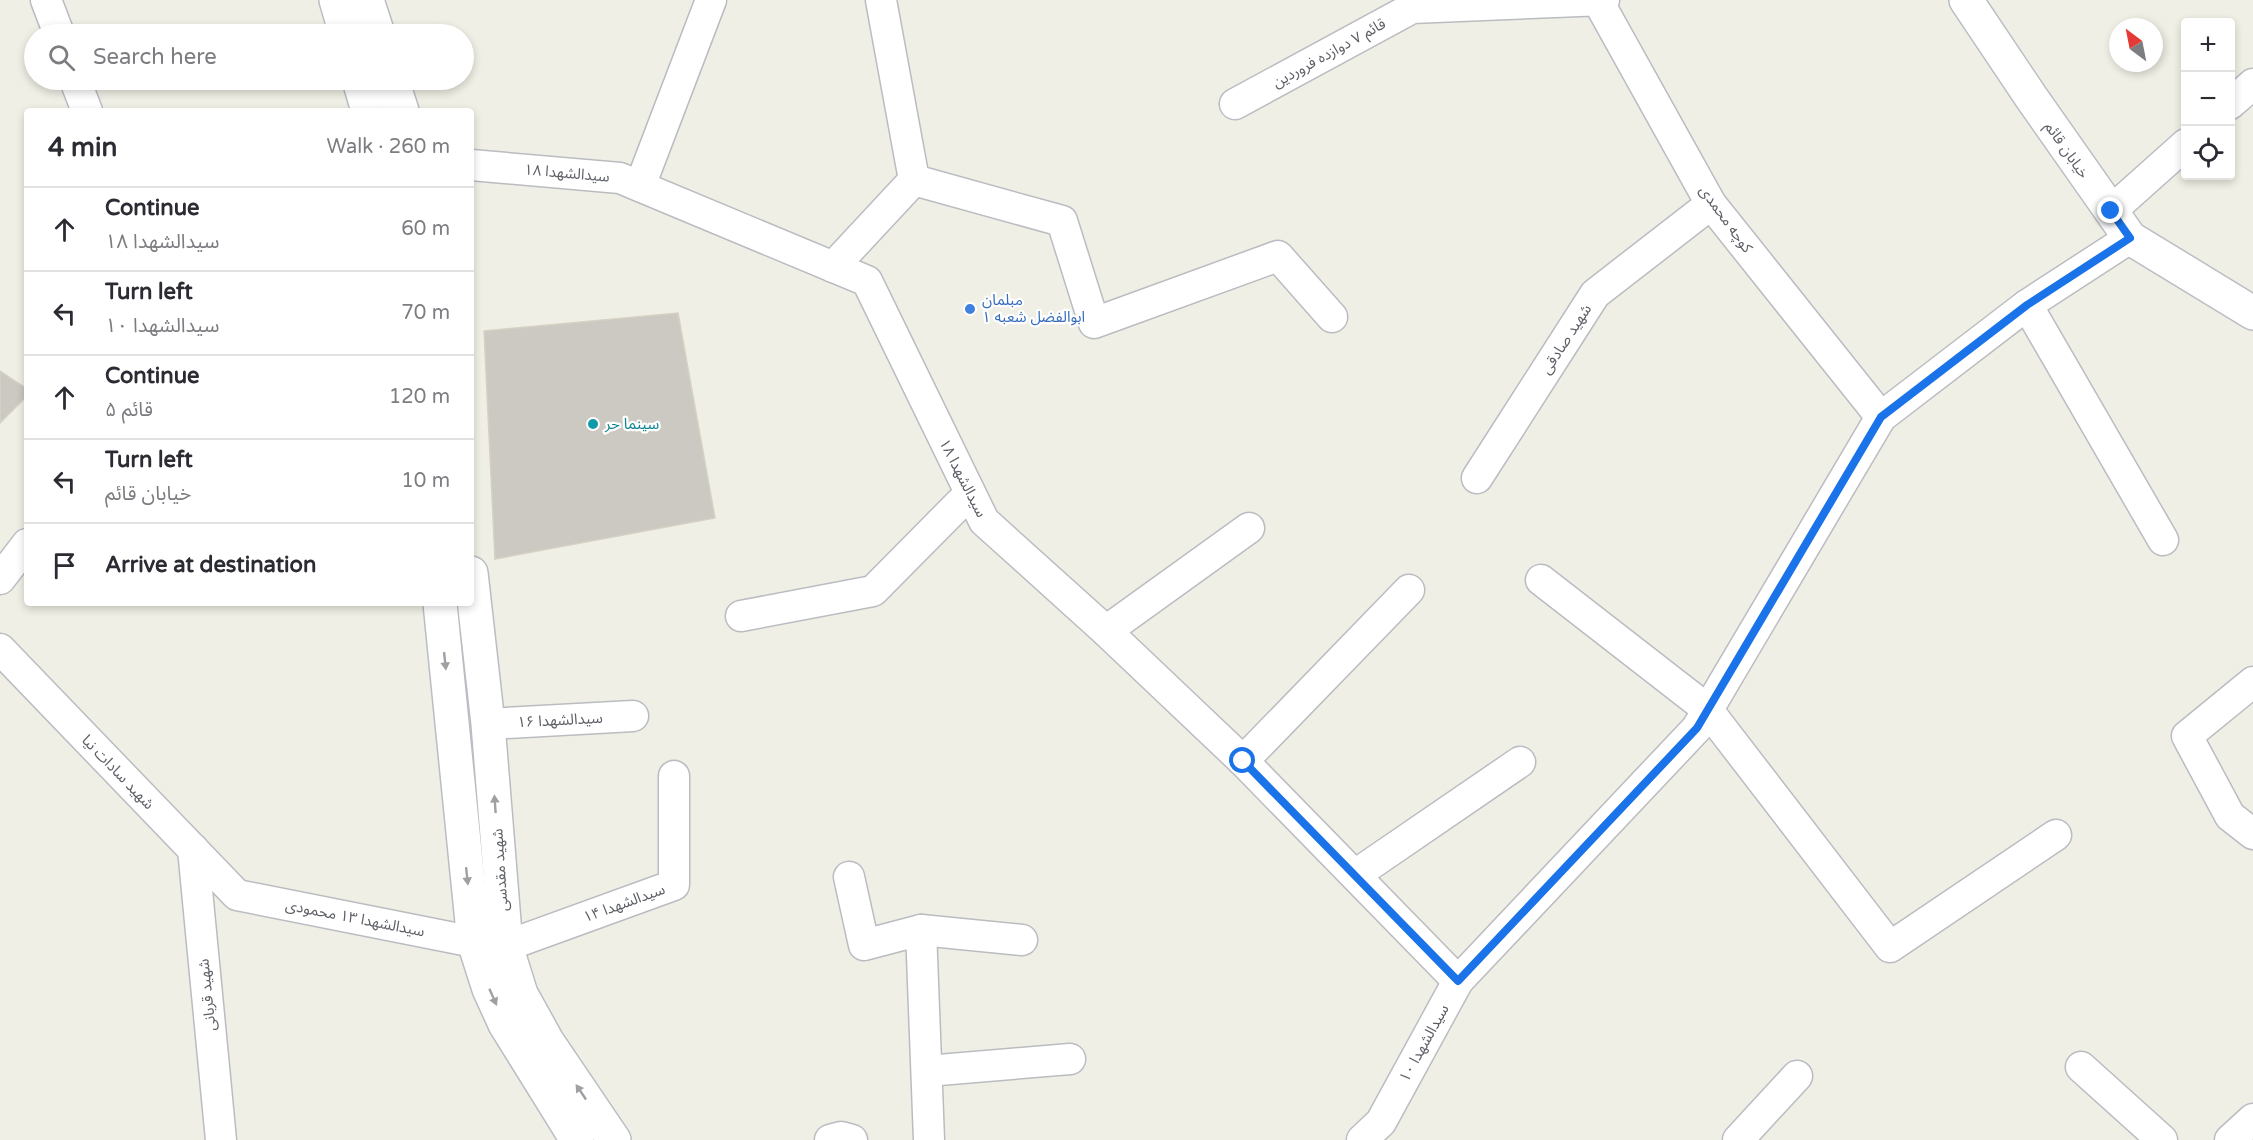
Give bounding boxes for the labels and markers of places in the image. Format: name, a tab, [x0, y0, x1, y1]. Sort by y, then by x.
place label: مبلمان ابوالفضل شعبه ۱	[982, 291, 1085, 326]
marker: مبلمان ابوالفضل شعبه ۱	[963, 302, 977, 316]
place label: سینما حر	[604, 415, 659, 433]
marker: سینما حر	[586, 417, 600, 431]

